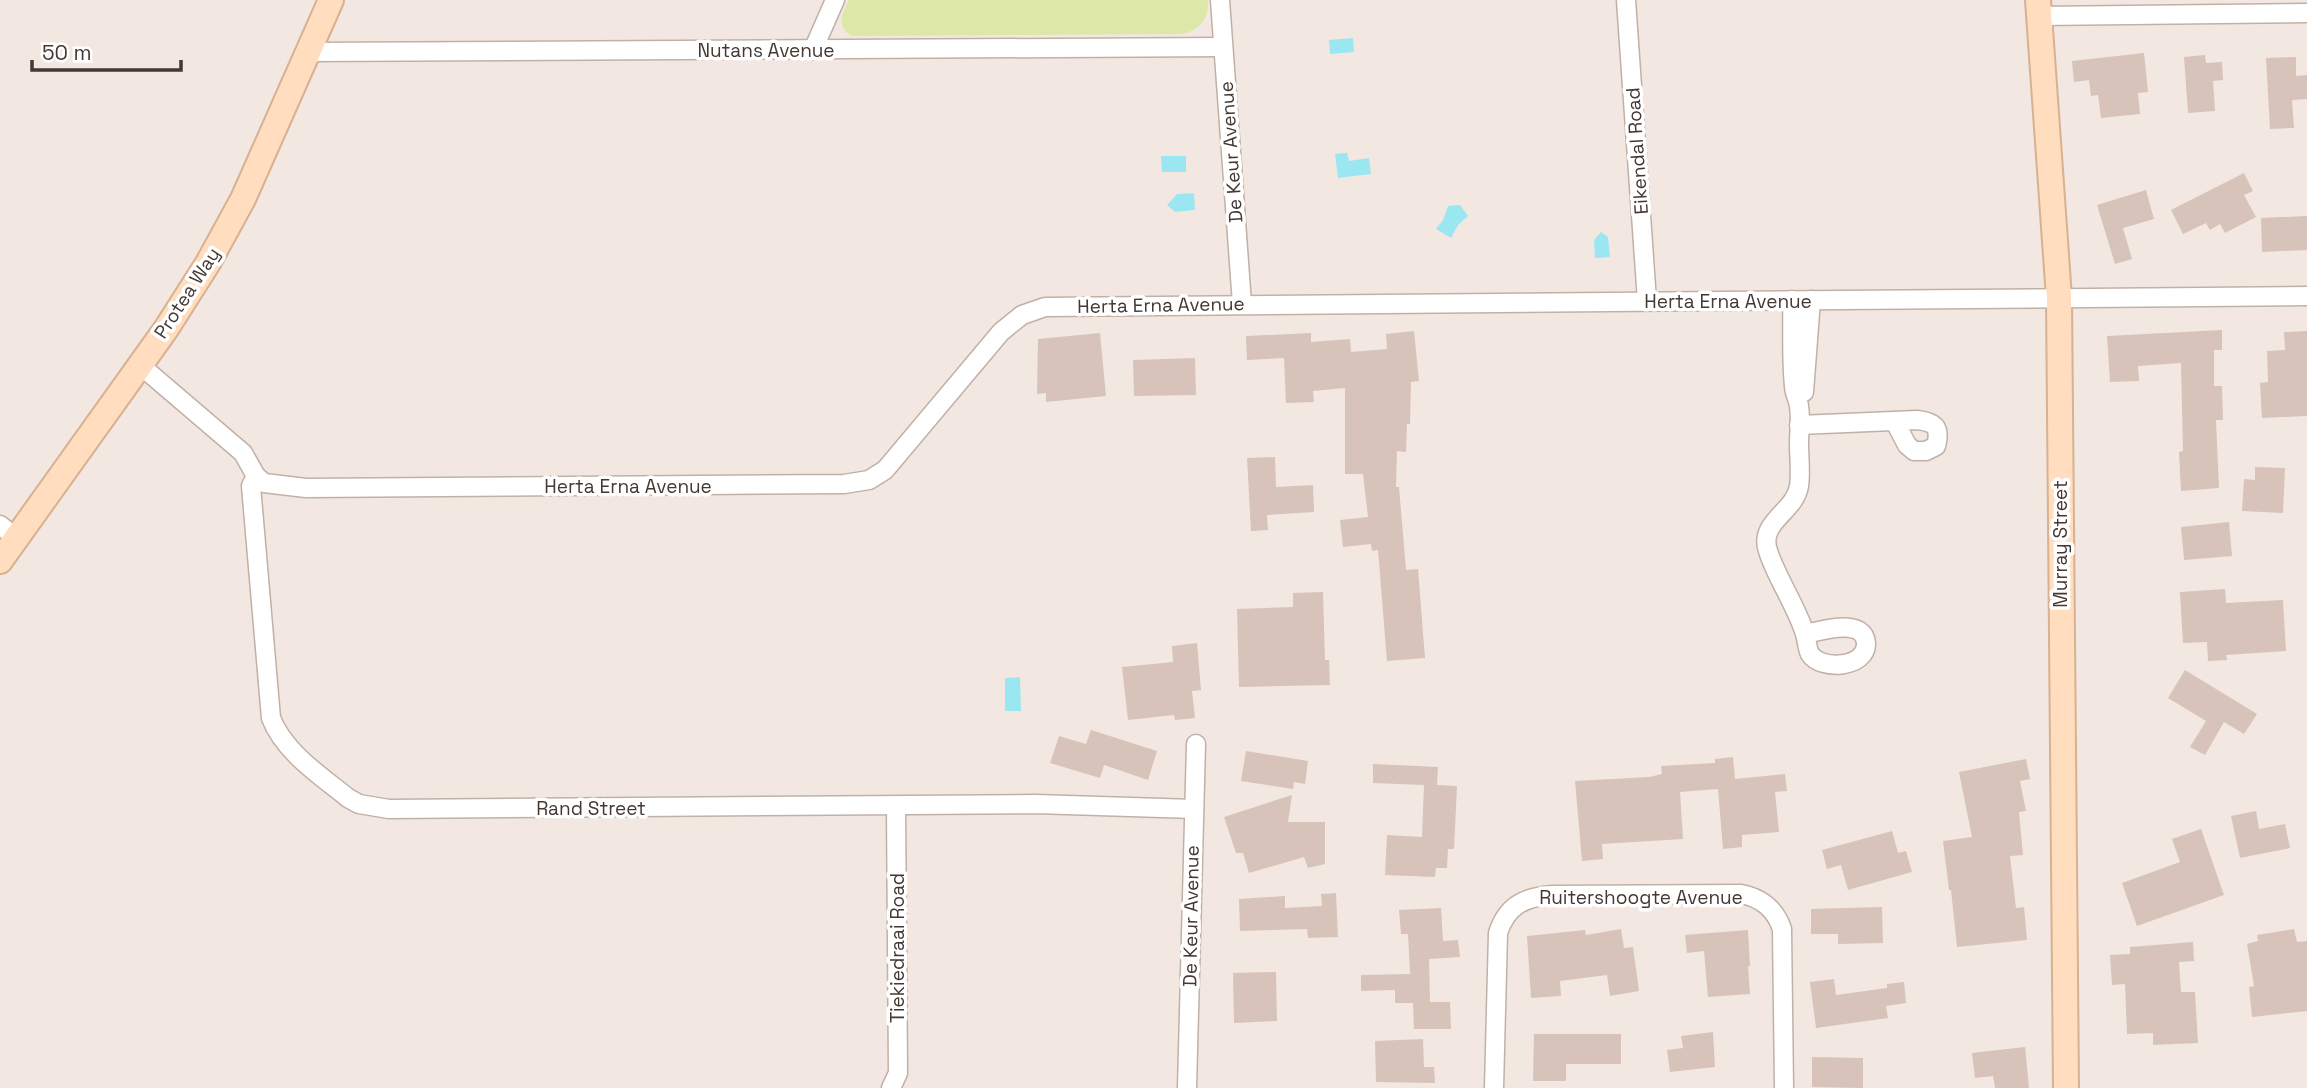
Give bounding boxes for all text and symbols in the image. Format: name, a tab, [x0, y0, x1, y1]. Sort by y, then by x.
scale bar	[32, 28, 180, 72]
street label: Nutans Avenue	[697, 38, 835, 63]
text: 50 m	[42, 39, 92, 66]
street label: De Keur Avenue	[1214, 80, 1248, 224]
street label: Eikendal Road	[1620, 87, 1654, 215]
street label: Protea Way	[148, 243, 226, 343]
street label: Herta Erna Avenue	[1644, 289, 1812, 314]
street label: Herta Erna Avenue	[1077, 291, 1245, 319]
street label: Herta Erna Avenue	[544, 474, 712, 499]
street label: Murray Street	[2048, 480, 2073, 608]
street label: Rand Street	[536, 796, 646, 821]
street label: De Keur Avenue	[1177, 845, 1205, 987]
street label: Tiekiedraai Road	[885, 873, 910, 1023]
street label: Ruitershoogte Avenue	[1539, 885, 1743, 910]

